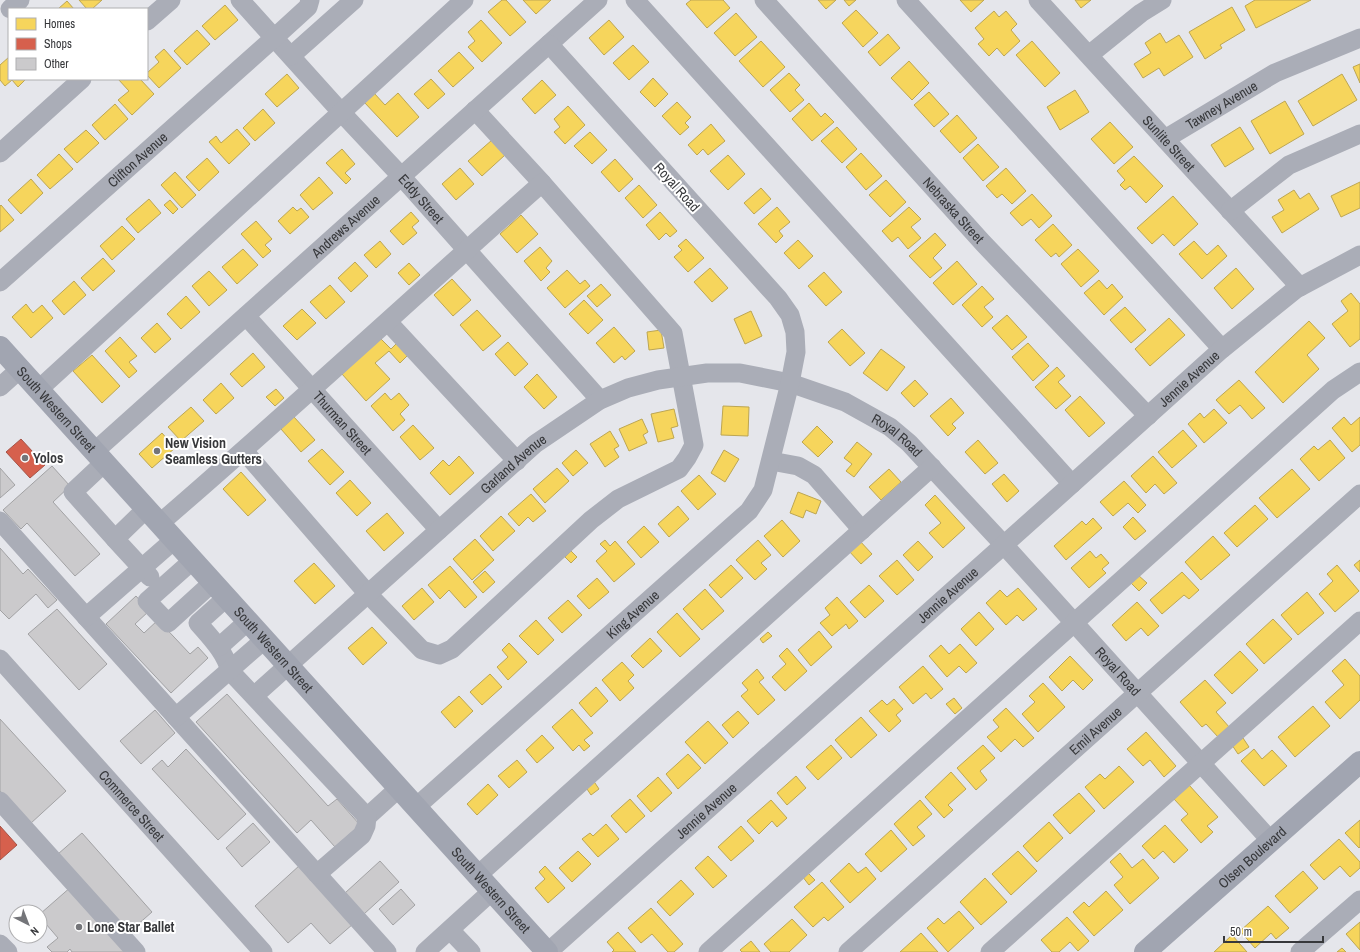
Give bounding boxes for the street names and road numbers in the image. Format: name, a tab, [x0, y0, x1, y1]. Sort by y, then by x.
street label: Tawney Avenue	[1182, 77, 1261, 133]
street label: Sunlite Street	[1139, 111, 1199, 175]
street label: Clifton Avenue	[104, 128, 171, 191]
street label: Royal Road	[650, 159, 704, 215]
street label: Eddy Street	[395, 170, 448, 227]
street label: Nebraska Street	[919, 173, 988, 247]
street label: Andrews Avenue	[307, 191, 384, 262]
street label: Jennie Avenue	[1155, 347, 1223, 411]
street label: South Western Street	[13, 363, 100, 456]
street label: Thurman Street	[309, 387, 376, 459]
street label: Royal Road	[868, 410, 926, 461]
street label: Garland Avenue	[476, 430, 550, 498]
street label: Jennie Avenue	[913, 563, 982, 627]
street label: King Avenue	[602, 586, 663, 643]
street label: South Western Street	[230, 603, 317, 696]
street label: Royal Road	[1091, 643, 1145, 700]
street label: Emil Avenue	[1065, 702, 1125, 759]
street label: Commerce Street	[95, 766, 168, 845]
street label: Jennie Avenue	[672, 779, 740, 843]
street label: Olsen Boulevard	[1214, 822, 1290, 892]
street label: South Western Street	[447, 843, 534, 937]

